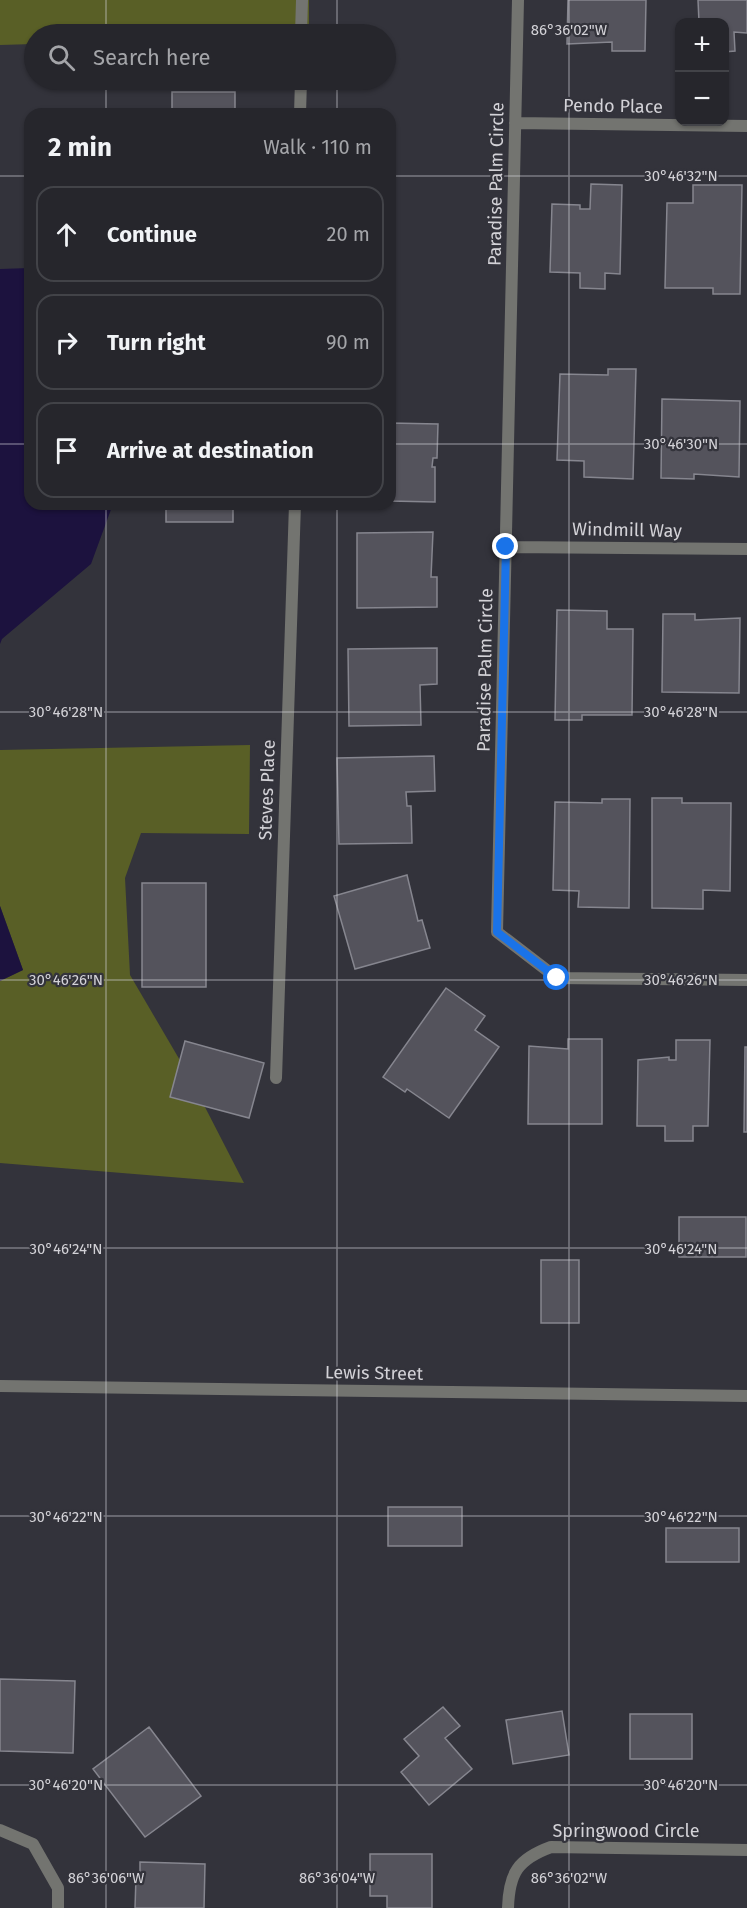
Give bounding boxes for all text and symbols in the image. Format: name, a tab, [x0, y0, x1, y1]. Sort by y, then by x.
map controls	[675, 18, 729, 126]
button: +	[675, 18, 729, 72]
text: 86°36'02"W	[531, 21, 608, 39]
search box	[24, 24, 396, 90]
icon: search	[45, 41, 78, 74]
text: Search here	[93, 44, 211, 71]
button: −	[675, 72, 729, 126]
street label: Pendo Place	[563, 94, 663, 118]
street label: Paradise Palm Circle	[484, 102, 508, 266]
text: 2 min	[48, 132, 112, 163]
text: Walk · 110 m	[263, 135, 372, 159]
text: 30°46'32"N	[644, 167, 718, 185]
icon: ahead	[50, 218, 83, 251]
text: Continue	[107, 221, 197, 248]
text: 20 m	[327, 222, 370, 246]
icon: right	[50, 326, 83, 359]
text: Turn right	[107, 329, 206, 356]
text: 90 m	[326, 330, 370, 354]
icon: arrive	[50, 434, 83, 467]
text: 30°46'30"N	[644, 435, 718, 453]
text: Arrive at destination	[107, 437, 314, 464]
street label: Windmill Way	[572, 518, 682, 542]
route end	[492, 533, 518, 559]
street label: Paradise Palm Circle	[473, 588, 497, 752]
text: 30°46'28"N	[29, 703, 103, 721]
text: 30°46'28"N	[644, 703, 718, 721]
street label: Steves Place	[254, 739, 280, 841]
route start	[543, 964, 569, 990]
text: 30°46'26"N	[29, 971, 103, 989]
text: 30°46'26"N	[644, 971, 718, 989]
text: 30°46'24"N	[29, 1240, 103, 1258]
text: 30°46'24"N	[644, 1240, 718, 1258]
street label: Lewis Street	[325, 1361, 424, 1385]
text: 30°46'22"N	[29, 1508, 103, 1526]
text: 30°46'22"N	[644, 1508, 718, 1526]
text: 30°46'20"N	[29, 1776, 103, 1794]
text: 30°46'20"N	[644, 1776, 718, 1794]
street label: Springwood Circle	[552, 1820, 700, 1842]
text: 86°36'06"W	[68, 1869, 145, 1887]
text: 86°36'04"W	[299, 1869, 376, 1887]
text: 86°36'02"W	[531, 1869, 608, 1887]

